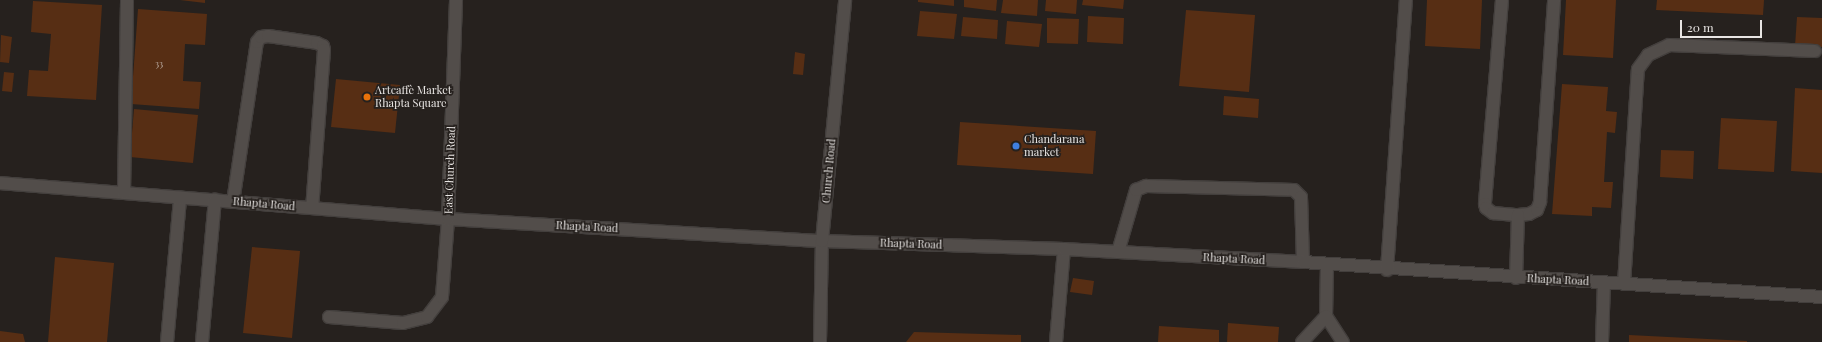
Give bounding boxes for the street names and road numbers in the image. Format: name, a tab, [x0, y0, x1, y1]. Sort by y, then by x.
street label: East Church Road	[442, 126, 458, 214]
street label: Church Road	[820, 138, 838, 204]
street label: Rhapta Road	[232, 195, 296, 213]
street label: Rhapta Road	[555, 219, 619, 235]
street label: Rhapta Road	[879, 236, 943, 252]
street label: Rhapta Road	[1202, 251, 1266, 267]
street label: Rhapta Road	[1526, 272, 1590, 288]

